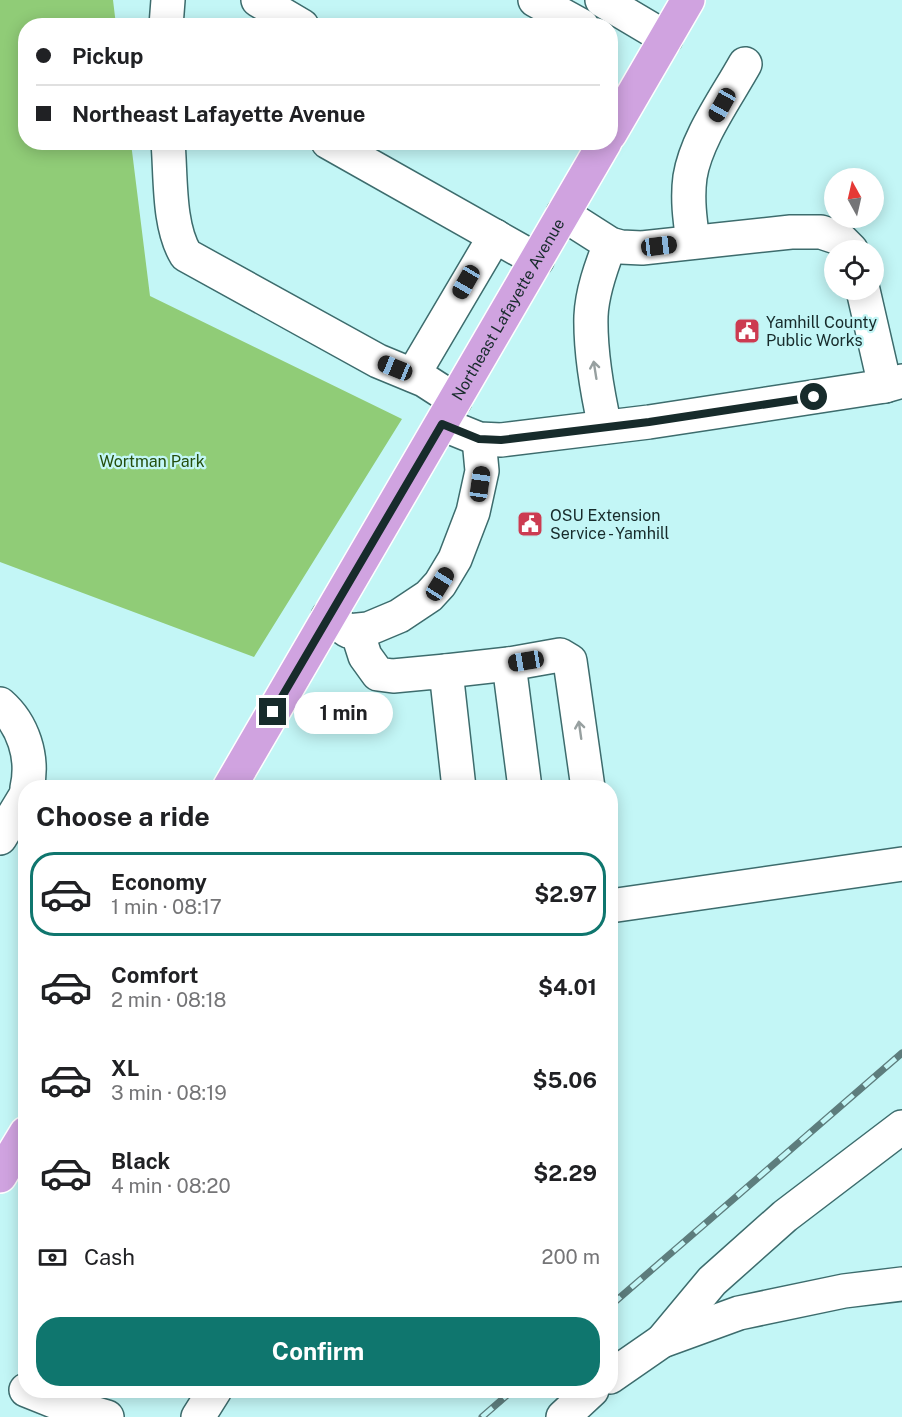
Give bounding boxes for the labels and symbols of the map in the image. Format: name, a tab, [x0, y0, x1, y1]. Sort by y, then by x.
car	[705, 85, 739, 125]
north arrow	[824, 168, 884, 228]
street label: Northeast Lafayette Avenue	[447, 215, 568, 404]
car	[640, 235, 678, 257]
car	[449, 262, 483, 302]
place label: Yamhill County Public Works	[766, 313, 878, 350]
public building icon: Yamhill County Public Works	[732, 316, 762, 346]
car	[375, 353, 415, 383]
one-way arrow	[589, 360, 600, 380]
route start	[800, 383, 827, 410]
park label: Wortman Park	[99, 452, 205, 471]
car	[469, 465, 491, 503]
place label: OSU Extension Service - Yamhill	[550, 506, 670, 543]
public building icon: OSU Extension Service - Yamhill	[515, 509, 545, 539]
car	[423, 564, 457, 604]
car	[507, 649, 545, 673]
callout: 1 min	[294, 691, 393, 733]
route end	[259, 698, 286, 725]
one-way arrow	[574, 720, 585, 740]

